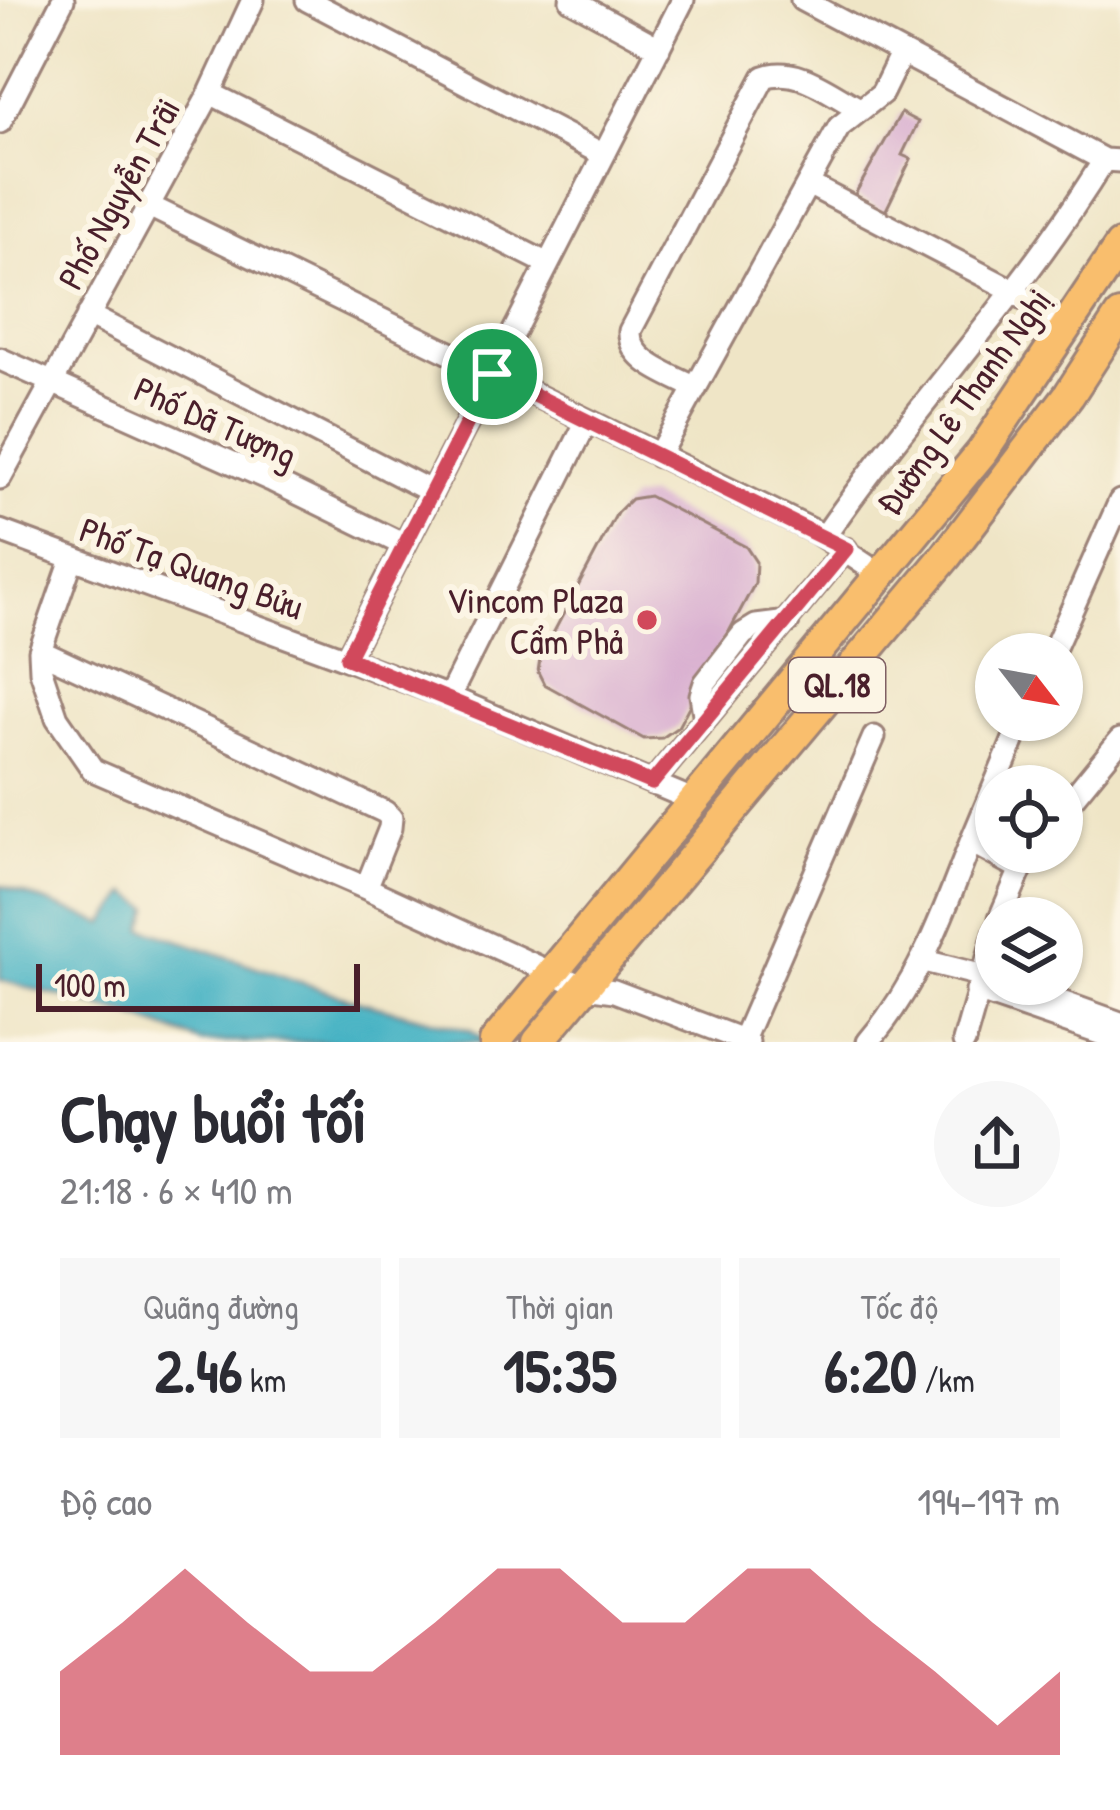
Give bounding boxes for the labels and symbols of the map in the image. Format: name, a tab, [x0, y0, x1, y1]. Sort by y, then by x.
street label: Phố Nguyễn Trãi	[45, 89, 191, 297]
street label: Đường Lê Thanh Nghị	[864, 278, 1062, 524]
pin	[441, 323, 543, 425]
street label: Phố Dã Tượng	[127, 363, 305, 479]
street label: Phố Tạ Quang Bửu	[74, 504, 310, 630]
place label: Vincom Plaza Cẩm Phả	[447, 575, 623, 665]
marker: Vincom Plaza Cẩm Phả	[634, 607, 660, 633]
north arrow	[975, 633, 1083, 741]
road number: QL.18	[789, 658, 885, 712]
scale bar	[36, 958, 360, 1011]

